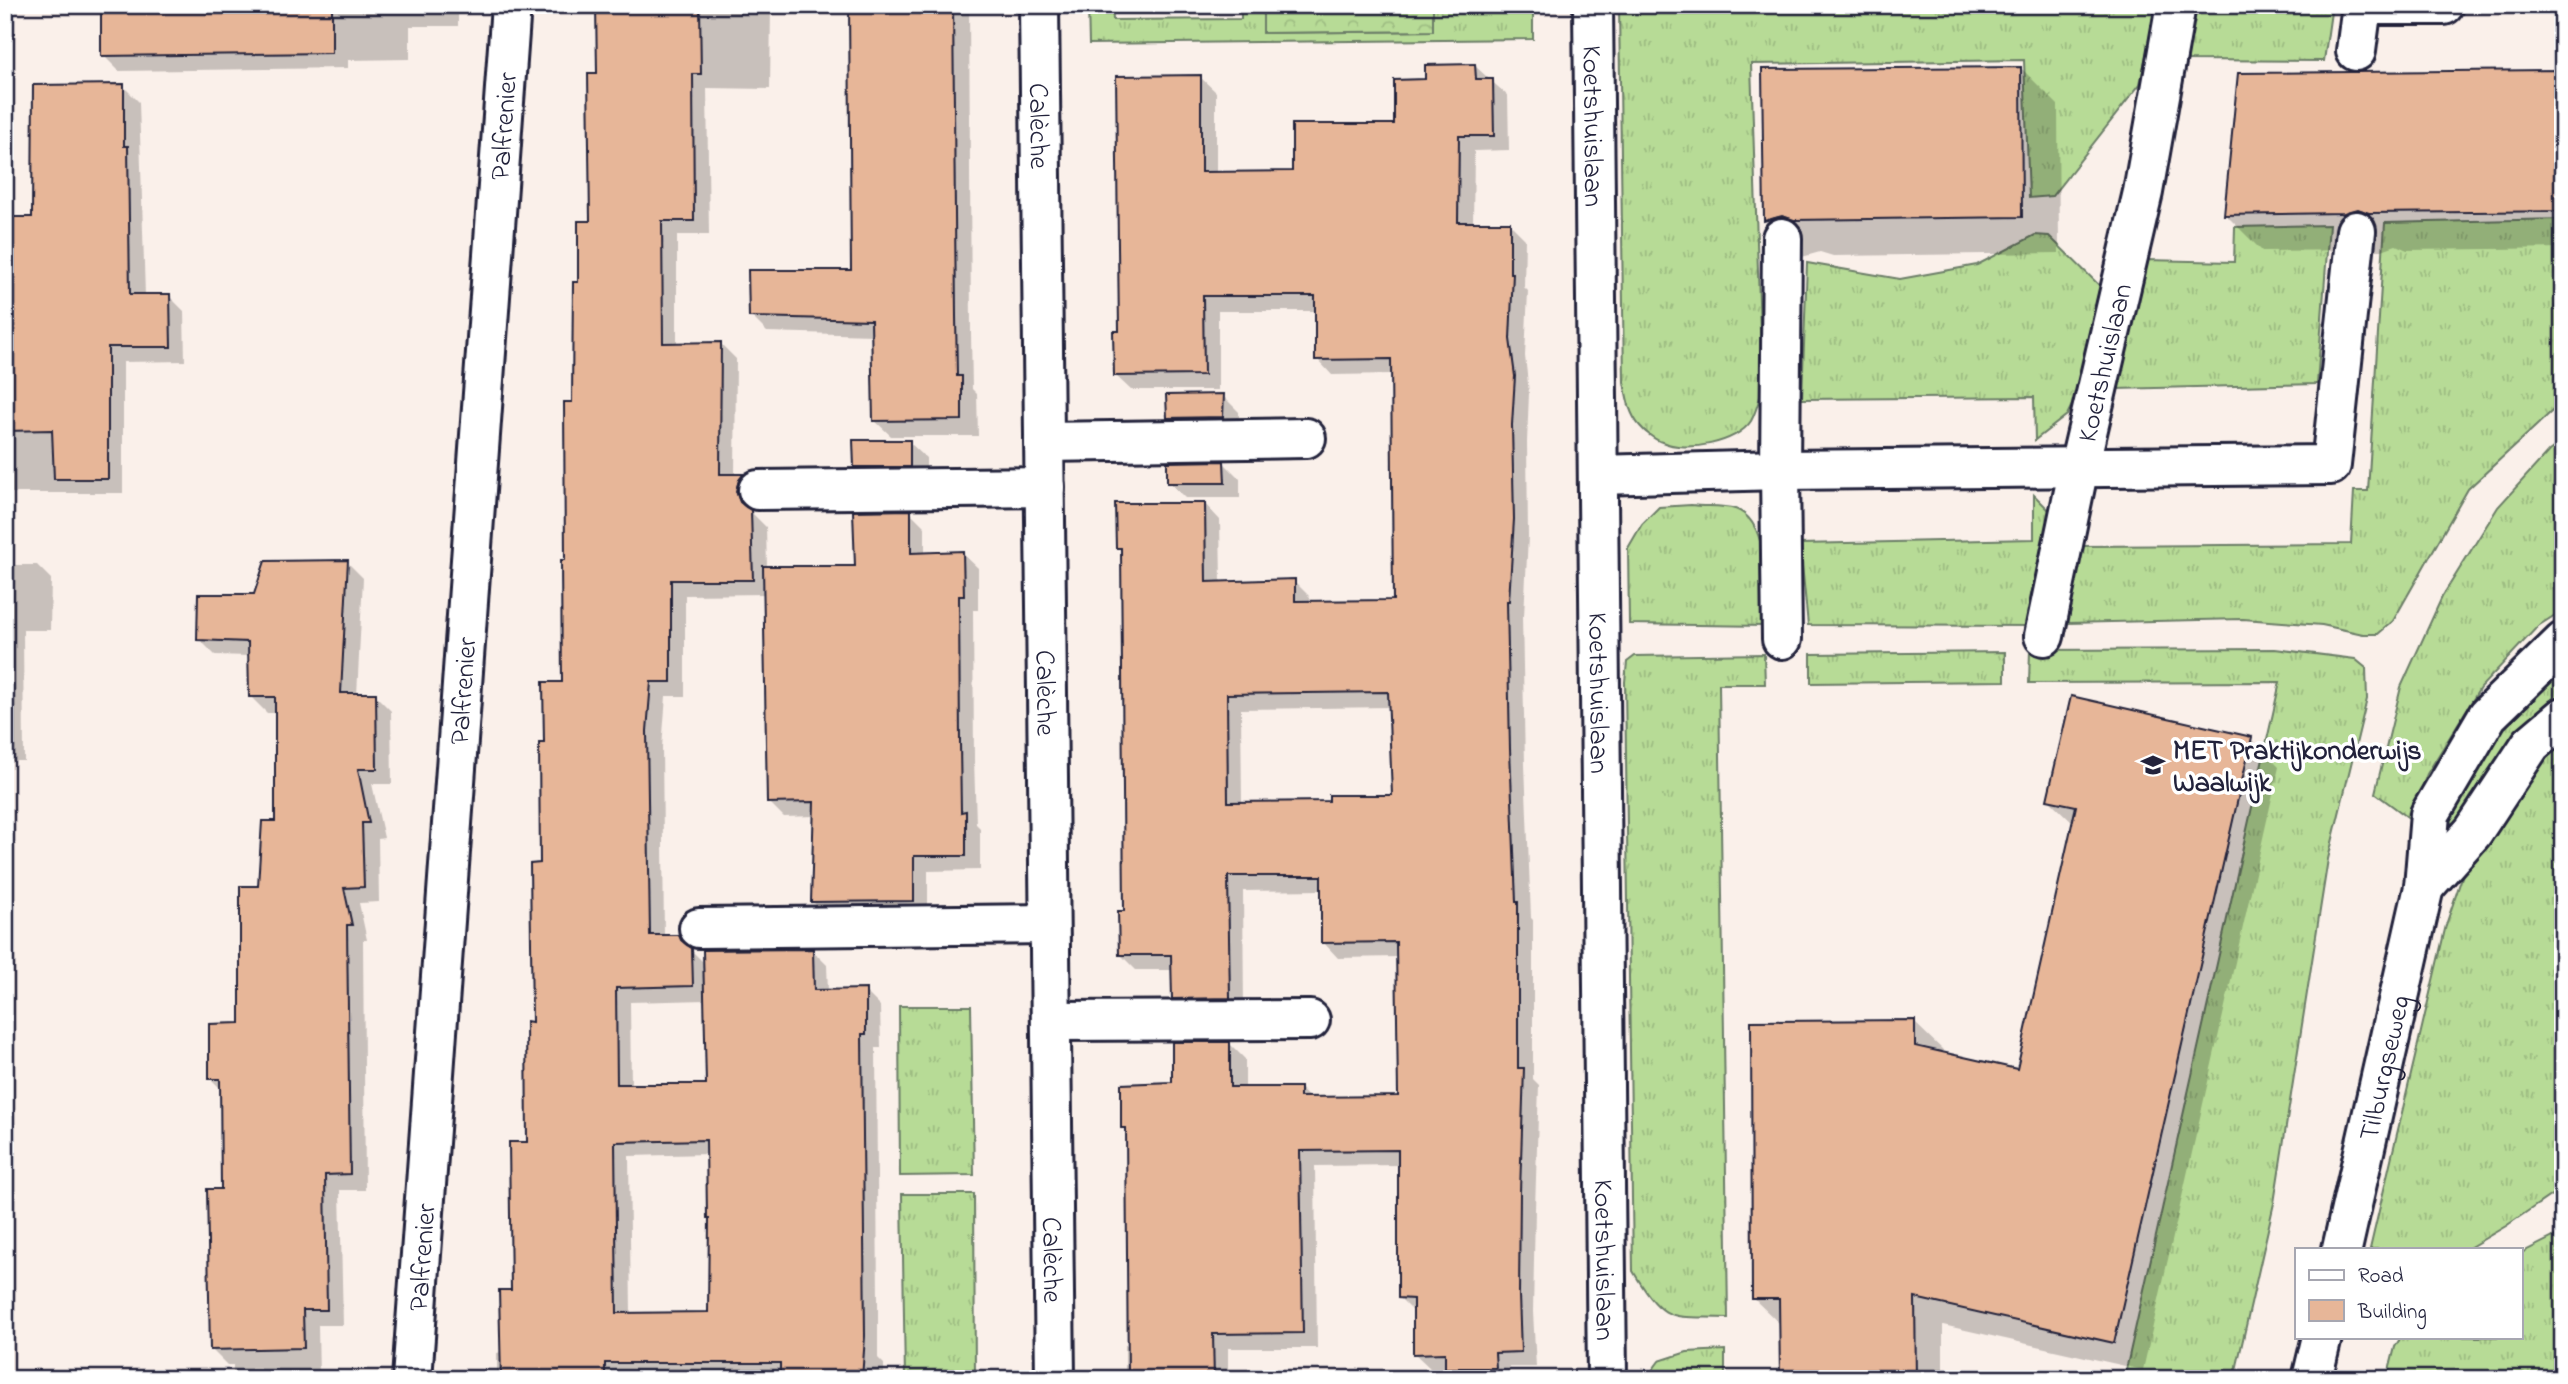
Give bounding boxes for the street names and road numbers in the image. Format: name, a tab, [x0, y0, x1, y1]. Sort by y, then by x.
street label: Koetshuislaan	[1569, 45, 1612, 207]
street label: Palfrenier	[481, 71, 530, 182]
street label: Calèche	[1016, 83, 1058, 170]
street label: Koetshuislaan	[2068, 280, 2145, 447]
street label: Koetshuislaan	[1575, 612, 1618, 774]
street label: Palfrenier	[441, 635, 489, 746]
street label: Calèche	[1023, 650, 1065, 737]
street label: Tilburgseweg	[2350, 992, 2423, 1145]
street label: Koetshuislaan	[1581, 1179, 1624, 1341]
street label: Palfrenier	[400, 1202, 449, 1313]
street label: Calèche	[1029, 1217, 1071, 1304]

